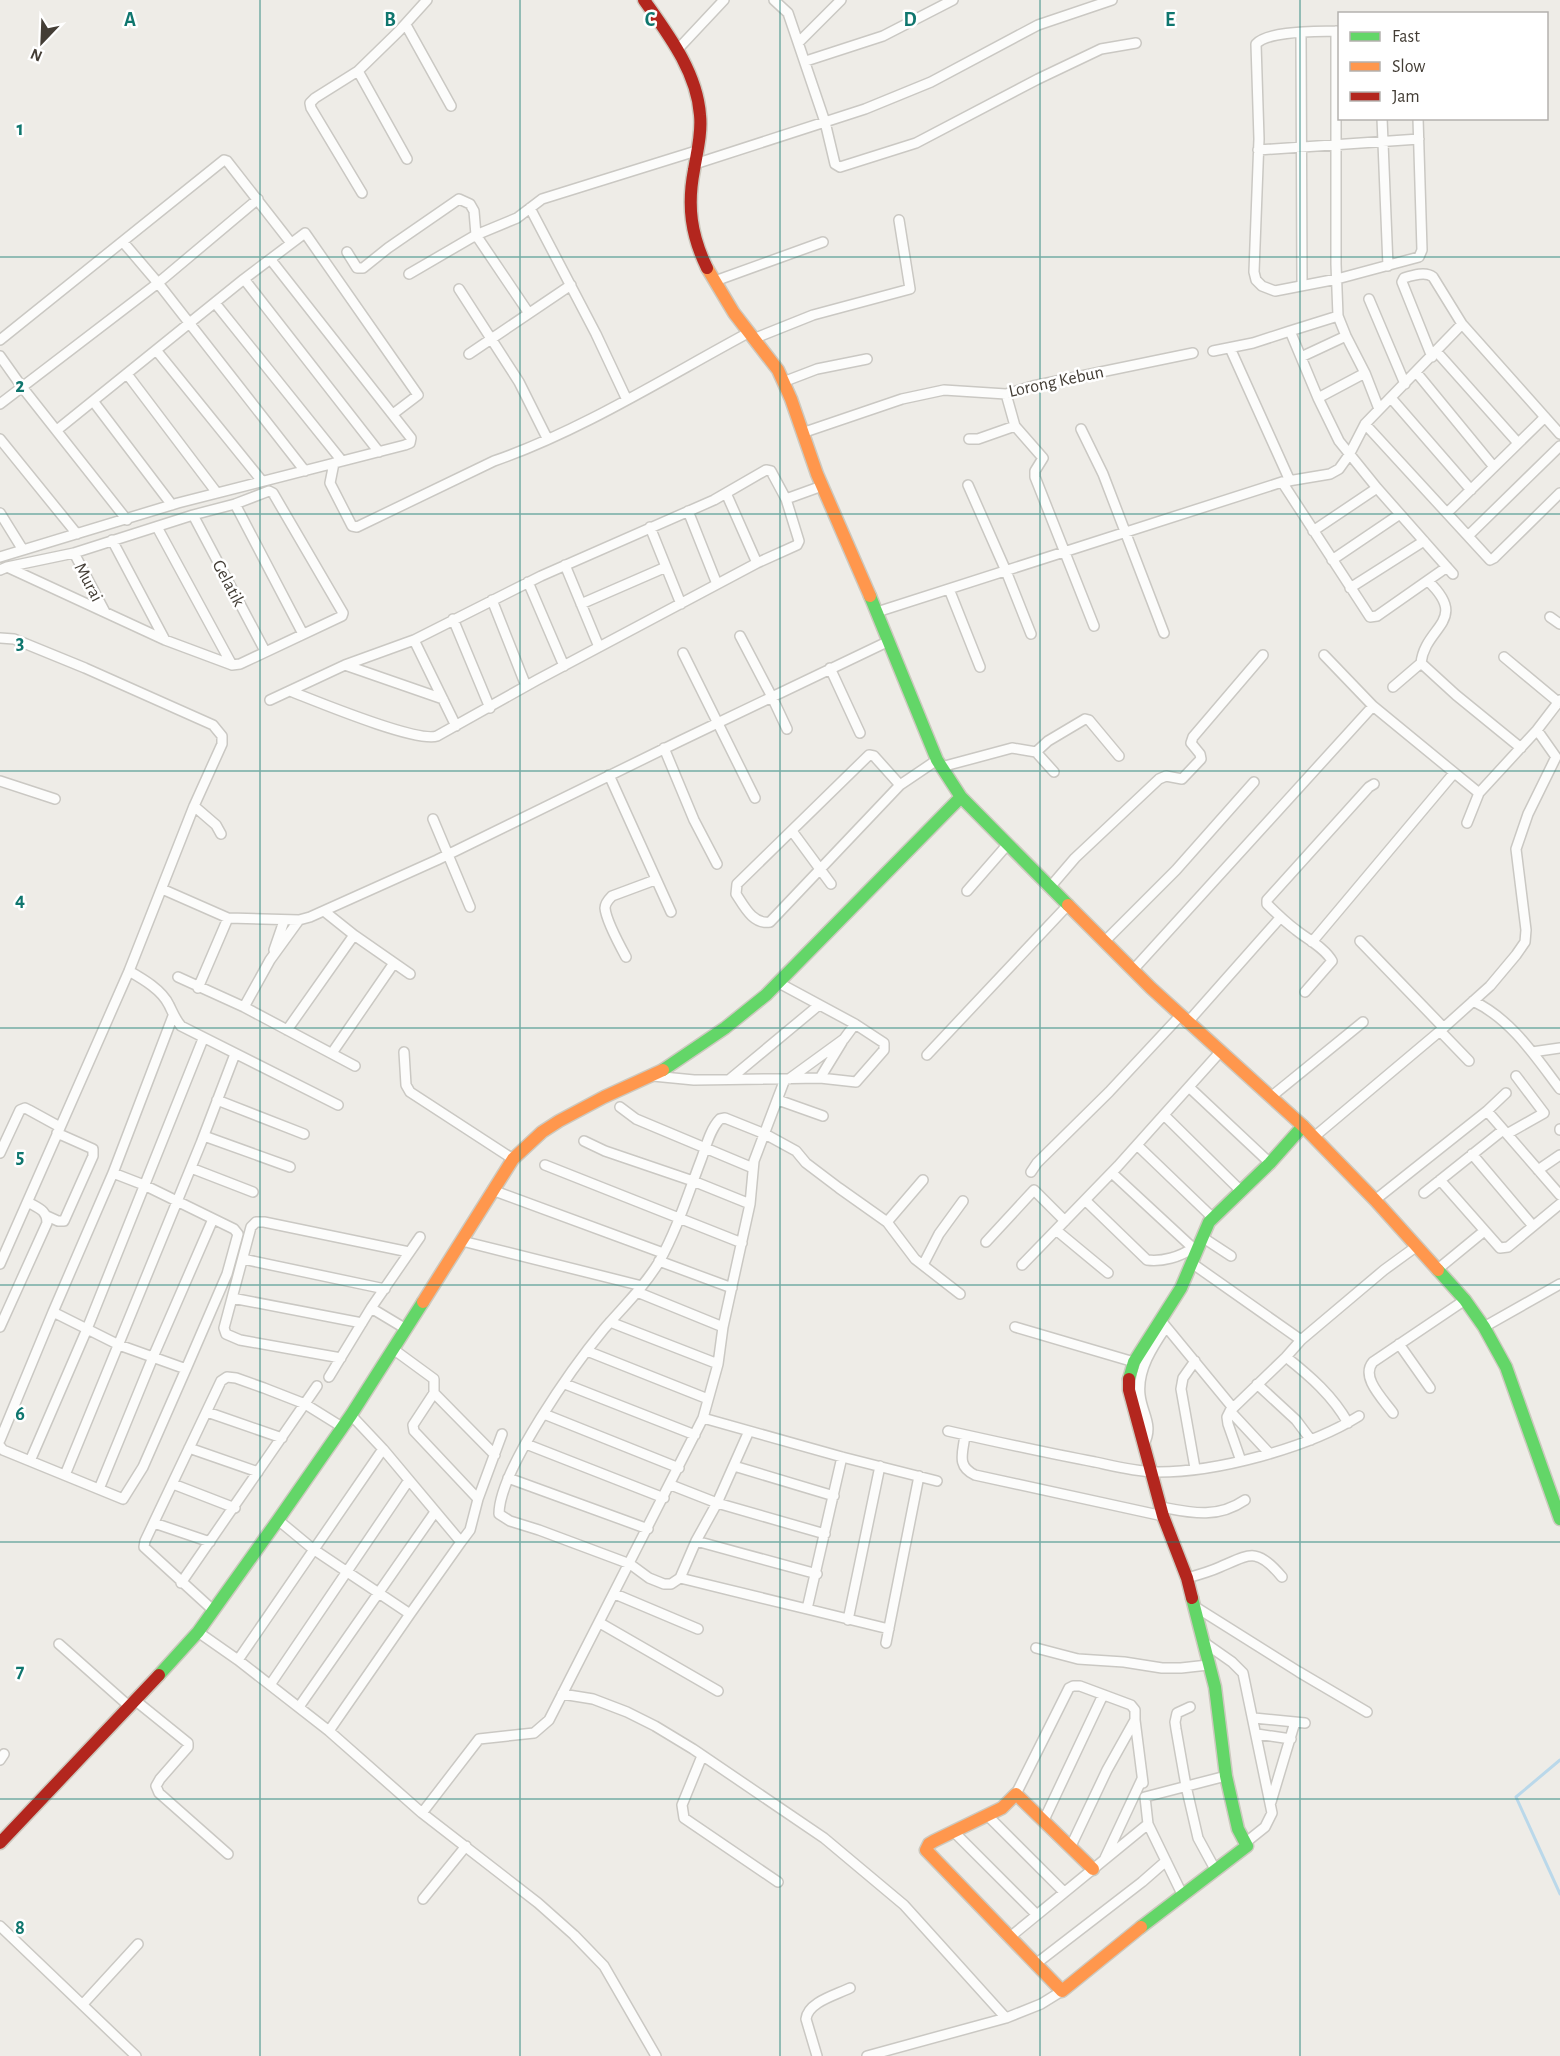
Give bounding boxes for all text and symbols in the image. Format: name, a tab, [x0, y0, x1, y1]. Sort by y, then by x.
text: A	[124, 10, 136, 30]
text: B	[384, 10, 396, 30]
text: C	[645, 10, 656, 30]
text: D	[903, 10, 917, 30]
text: E	[1165, 10, 1175, 30]
north arrow	[12, 12, 72, 72]
legend	[1338, 12, 1548, 120]
text: Fast	[1392, 28, 1420, 46]
text: N	[28, 45, 45, 64]
text: Slow	[1392, 58, 1425, 76]
text: Jam	[1392, 88, 1420, 106]
text: 1	[16, 119, 24, 139]
street label: Lorong Kebun	[1007, 363, 1105, 401]
text: 2	[15, 376, 25, 396]
street label: Gelatik	[208, 557, 248, 610]
street label: Murai	[71, 560, 106, 605]
text: 3	[16, 633, 24, 653]
text: 4	[15, 890, 25, 910]
text: 5	[16, 1147, 24, 1167]
text: 6	[15, 1404, 25, 1424]
text: 7	[16, 1661, 25, 1681]
text: 8	[15, 1918, 25, 1938]

